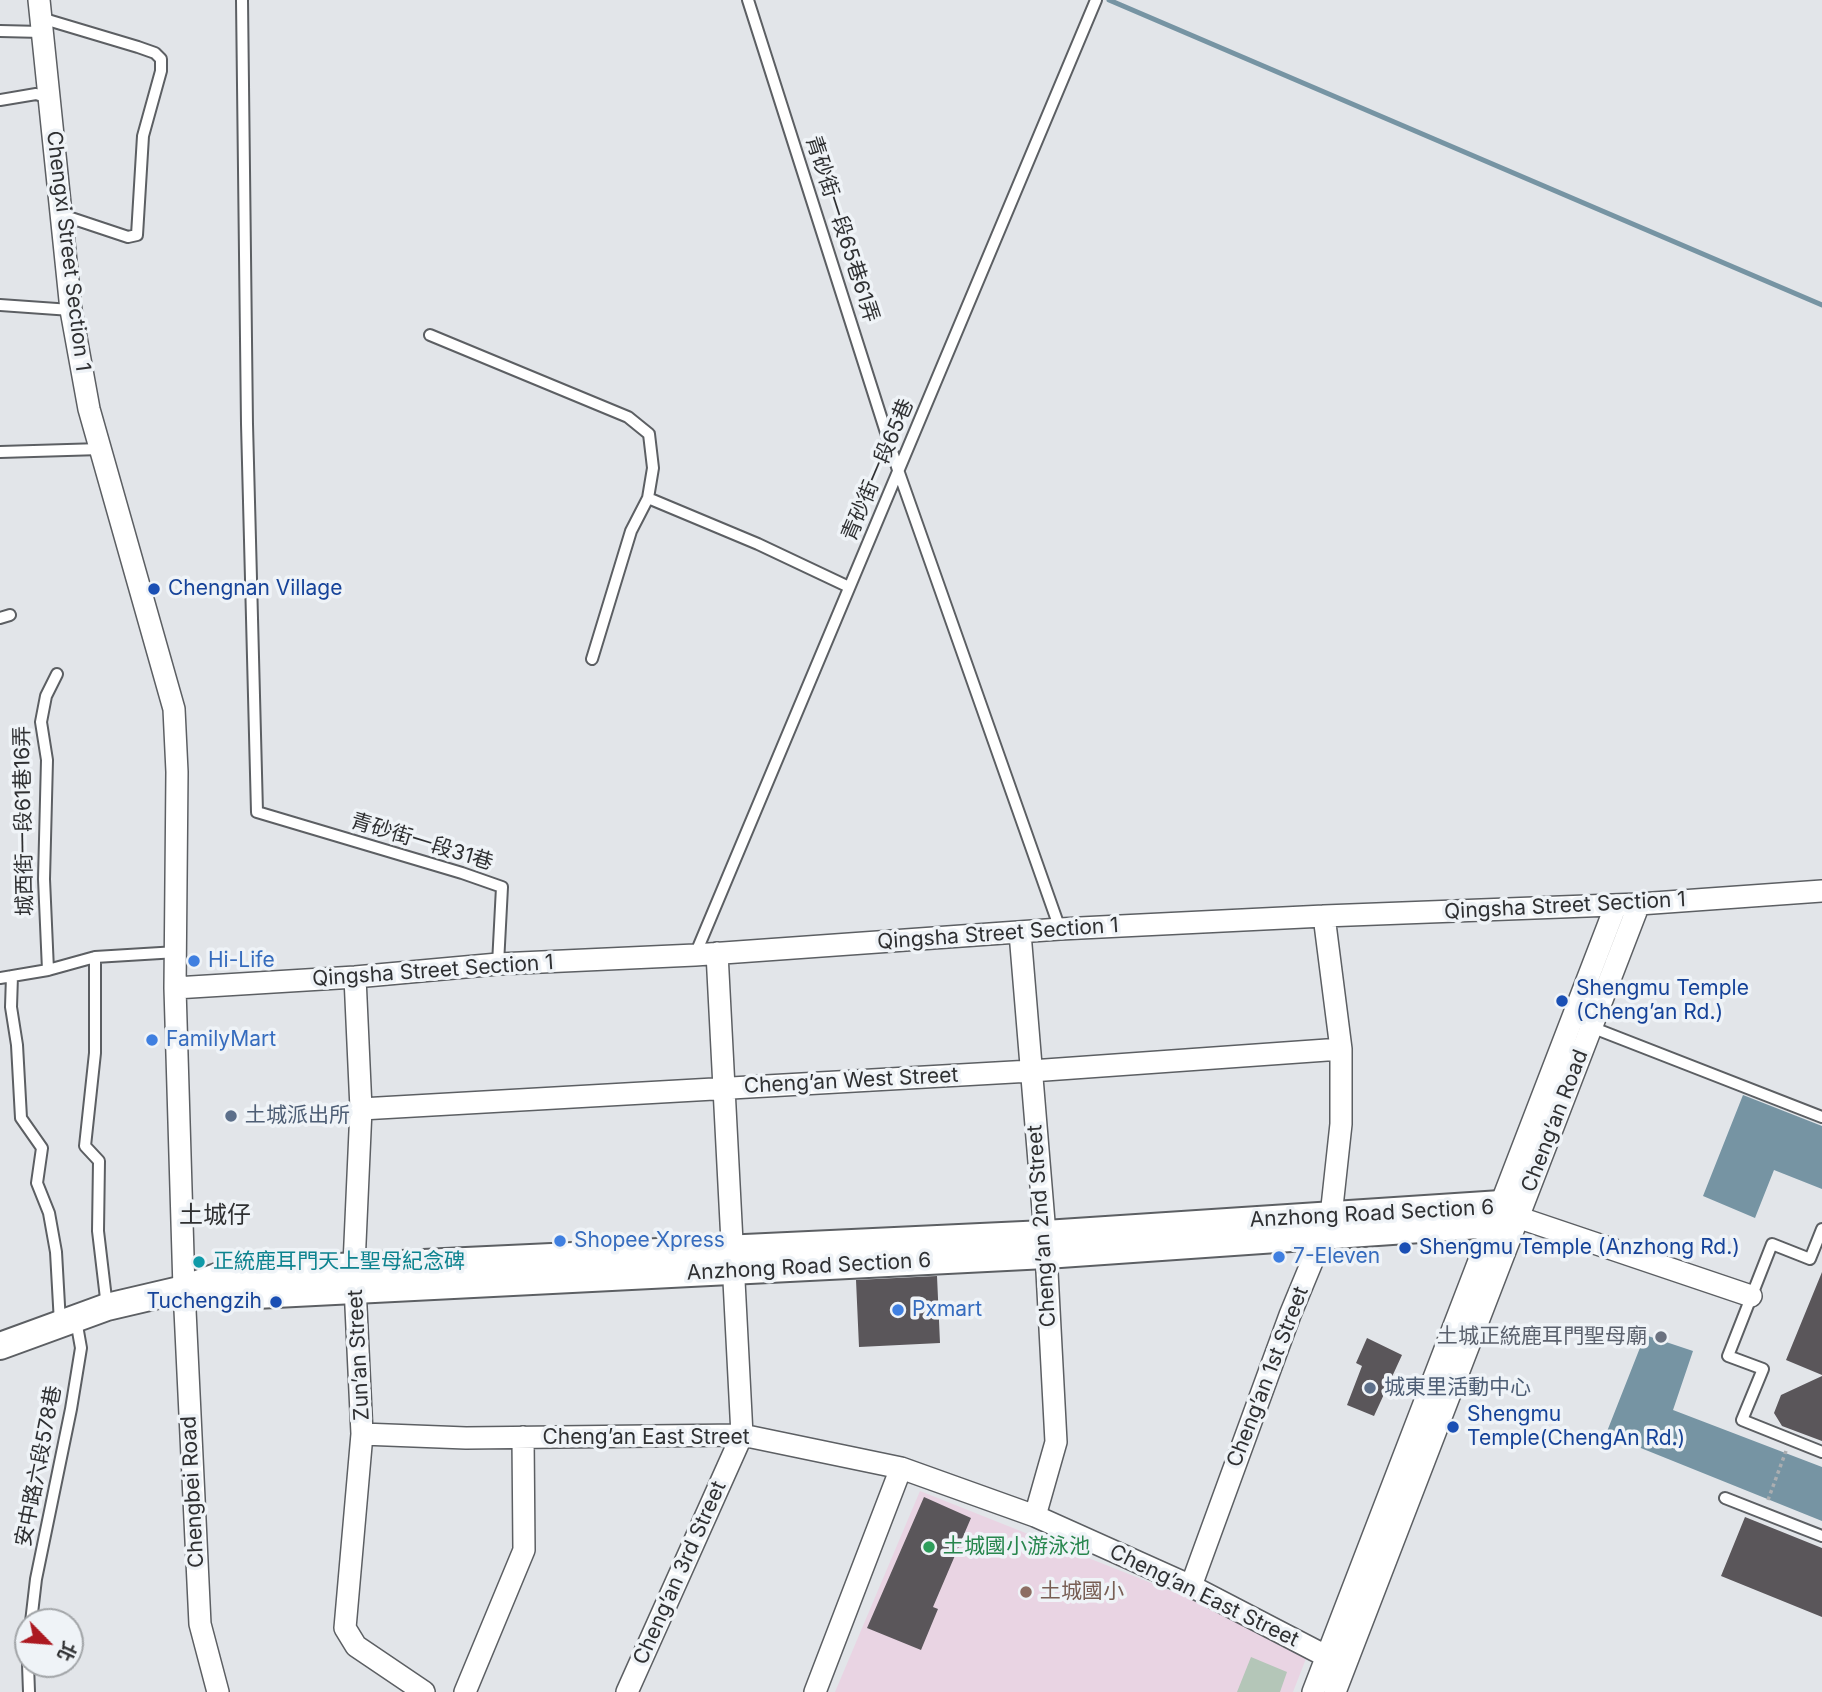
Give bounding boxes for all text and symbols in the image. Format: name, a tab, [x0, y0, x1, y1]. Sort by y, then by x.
street label: Chengxi Street Section 1	[41, 129, 95, 373]
street label: 青砂街一段65巷61弄	[800, 133, 884, 325]
street label: 青砂街一段65巷	[837, 395, 919, 545]
place label: Chengnan Village	[168, 576, 342, 602]
marker: Chengnan Village	[146, 581, 162, 597]
street label: 城西街一段61巷16弄	[10, 726, 38, 916]
street label: 青砂街一段31巷	[348, 808, 496, 876]
street label: Qingsha Street Section 1	[1444, 887, 1686, 925]
street label: Qingsha Street Section 1	[876, 913, 1120, 955]
place label: Hi-Life	[208, 948, 275, 974]
street label: Qingsha Street Section 1	[311, 950, 555, 992]
marker: Hi-Life	[186, 953, 202, 969]
place label: Shengmu Temple (Cheng’an Rd.)	[1576, 976, 1749, 1026]
marker: Shengmu Temple (Cheng’an Rd.)	[1554, 993, 1570, 1009]
place label: FamilyMart	[166, 1027, 276, 1053]
marker: FamilyMart	[144, 1032, 160, 1048]
street label: Cheng’an Road	[1516, 1046, 1594, 1196]
street label: Cheng’an West Street	[743, 1063, 959, 1099]
place label: 土城派出所	[245, 1103, 350, 1129]
marker: 土城派出所	[223, 1108, 239, 1124]
street label: Cheng’an 2nd Street	[1022, 1124, 1062, 1328]
street label: Anzhong Road Section 6	[1249, 1195, 1495, 1233]
district label: 土城仔	[179, 1202, 251, 1230]
place label: Shopee Xpress	[574, 1228, 725, 1254]
marker: Shopee Xpress	[552, 1233, 568, 1249]
place label: Shengmu Temple (Anzhong Rd.)	[1419, 1235, 1740, 1261]
marker: Shengmu Temple (Anzhong Rd.)	[1397, 1240, 1413, 1256]
place label: 7-Eleven	[1293, 1244, 1380, 1270]
street label: Anzhong Road Section 6	[686, 1248, 932, 1286]
place label: 正統鹿耳門天上聖母紀念碑	[213, 1249, 465, 1275]
marker: 7-Eleven	[1271, 1249, 1287, 1265]
marker: 正統鹿耳門天上聖母紀念碑	[191, 1254, 207, 1270]
street label: Cheng’an 1st Street	[1222, 1283, 1314, 1471]
place label: Tuchengzih	[147, 1289, 262, 1315]
street label: Zun’an Street	[343, 1289, 375, 1421]
marker: Tuchengzih	[268, 1294, 284, 1310]
place label: Pxmart	[912, 1297, 982, 1323]
marker: Pxmart	[890, 1302, 906, 1318]
place label: 土城正統鹿耳門聖母廟	[1437, 1324, 1647, 1350]
marker: 土城正統鹿耳門聖母廟	[1653, 1329, 1669, 1345]
place label: 城東里活動中心	[1384, 1375, 1531, 1401]
marker: 城東里活動中心	[1362, 1380, 1378, 1396]
street label: 安中路六段578巷	[11, 1383, 67, 1549]
place label: Shengmu Temple(ChengAn Rd.)	[1467, 1402, 1685, 1452]
street label: Chengbei Road	[176, 1415, 210, 1569]
marker: Shengmu Temple(ChengAn Rd.)	[1445, 1419, 1461, 1435]
street label: Cheng’an East Street	[542, 1425, 750, 1451]
street label: Cheng’an 3rd Street	[628, 1477, 732, 1669]
place label: 土城國小游泳池	[943, 1534, 1090, 1560]
marker: 土城國小游泳池	[921, 1539, 937, 1555]
street label: Cheng’an East Street	[1105, 1539, 1303, 1653]
place label: 土城國小	[1040, 1579, 1124, 1605]
marker: 土城國小	[1018, 1584, 1034, 1600]
north arrow	[14, 1608, 84, 1678]
text: 北	[52, 1638, 81, 1665]

